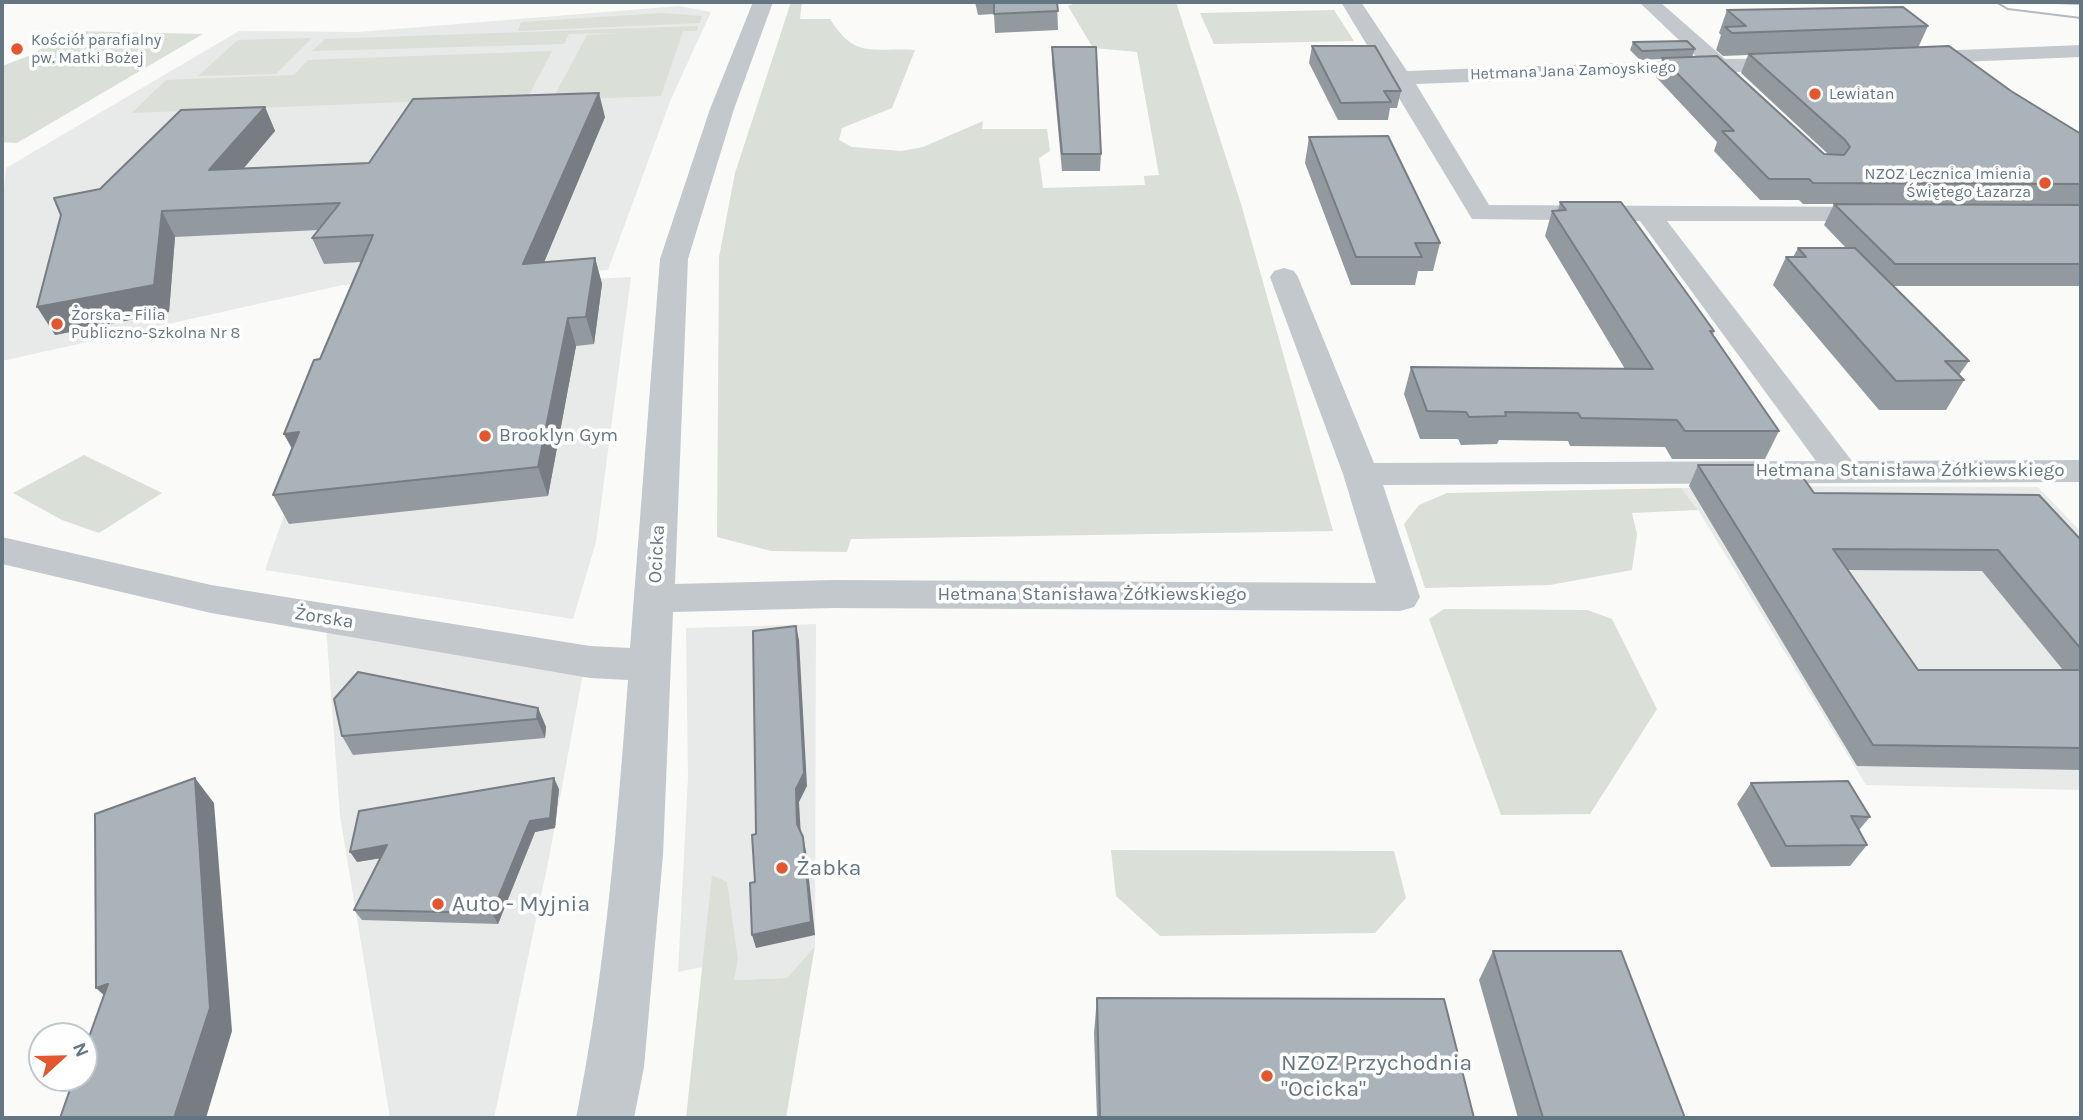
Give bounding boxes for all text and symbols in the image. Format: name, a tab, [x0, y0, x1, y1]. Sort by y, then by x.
place label: Kościół parafialny pw. Matki Bożej	[31, 30, 161, 68]
marker: Kościół parafialny pw. Matki Bożej	[9, 41, 25, 57]
street label: Hetmana Jana Zamoyskiego	[1470, 58, 1676, 84]
place label: Lewiatan	[1829, 84, 1894, 104]
marker: Lewiatan	[1807, 86, 1823, 102]
place label: NZOZ Lecznica Imienia Świętego Łazarza	[1865, 164, 2031, 202]
marker: NZOZ Lecznica Imienia Świętego Łazarza	[2037, 175, 2053, 191]
place label: Żorska - Filia Publiczno-Szkolna Nr 8	[71, 305, 240, 343]
marker: Żorska - Filia Publiczno-Szkolna Nr 8	[49, 316, 65, 332]
place label: Brooklyn Gym	[499, 425, 618, 447]
marker: Brooklyn Gym	[477, 428, 493, 444]
street label: Hetmana Stanisława Żółkiewskiego	[1755, 460, 2065, 482]
street label: Ocicka	[644, 524, 670, 584]
street label: Hetmana Stanisława Żółkiewskiego	[937, 584, 1247, 606]
street label: Żorska	[293, 602, 355, 634]
place label: Żabka	[796, 854, 862, 882]
marker: Żabka	[774, 860, 790, 876]
place label: Auto - Myjnia	[452, 890, 590, 918]
marker: Auto - Myjnia	[430, 896, 446, 912]
north arrow	[28, 1022, 98, 1092]
text: N	[68, 1039, 93, 1060]
place label: NZOZ Przychodnia "Ocicka"	[1281, 1049, 1472, 1103]
marker: NZOZ Przychodnia "Ocicka"	[1259, 1068, 1275, 1084]

